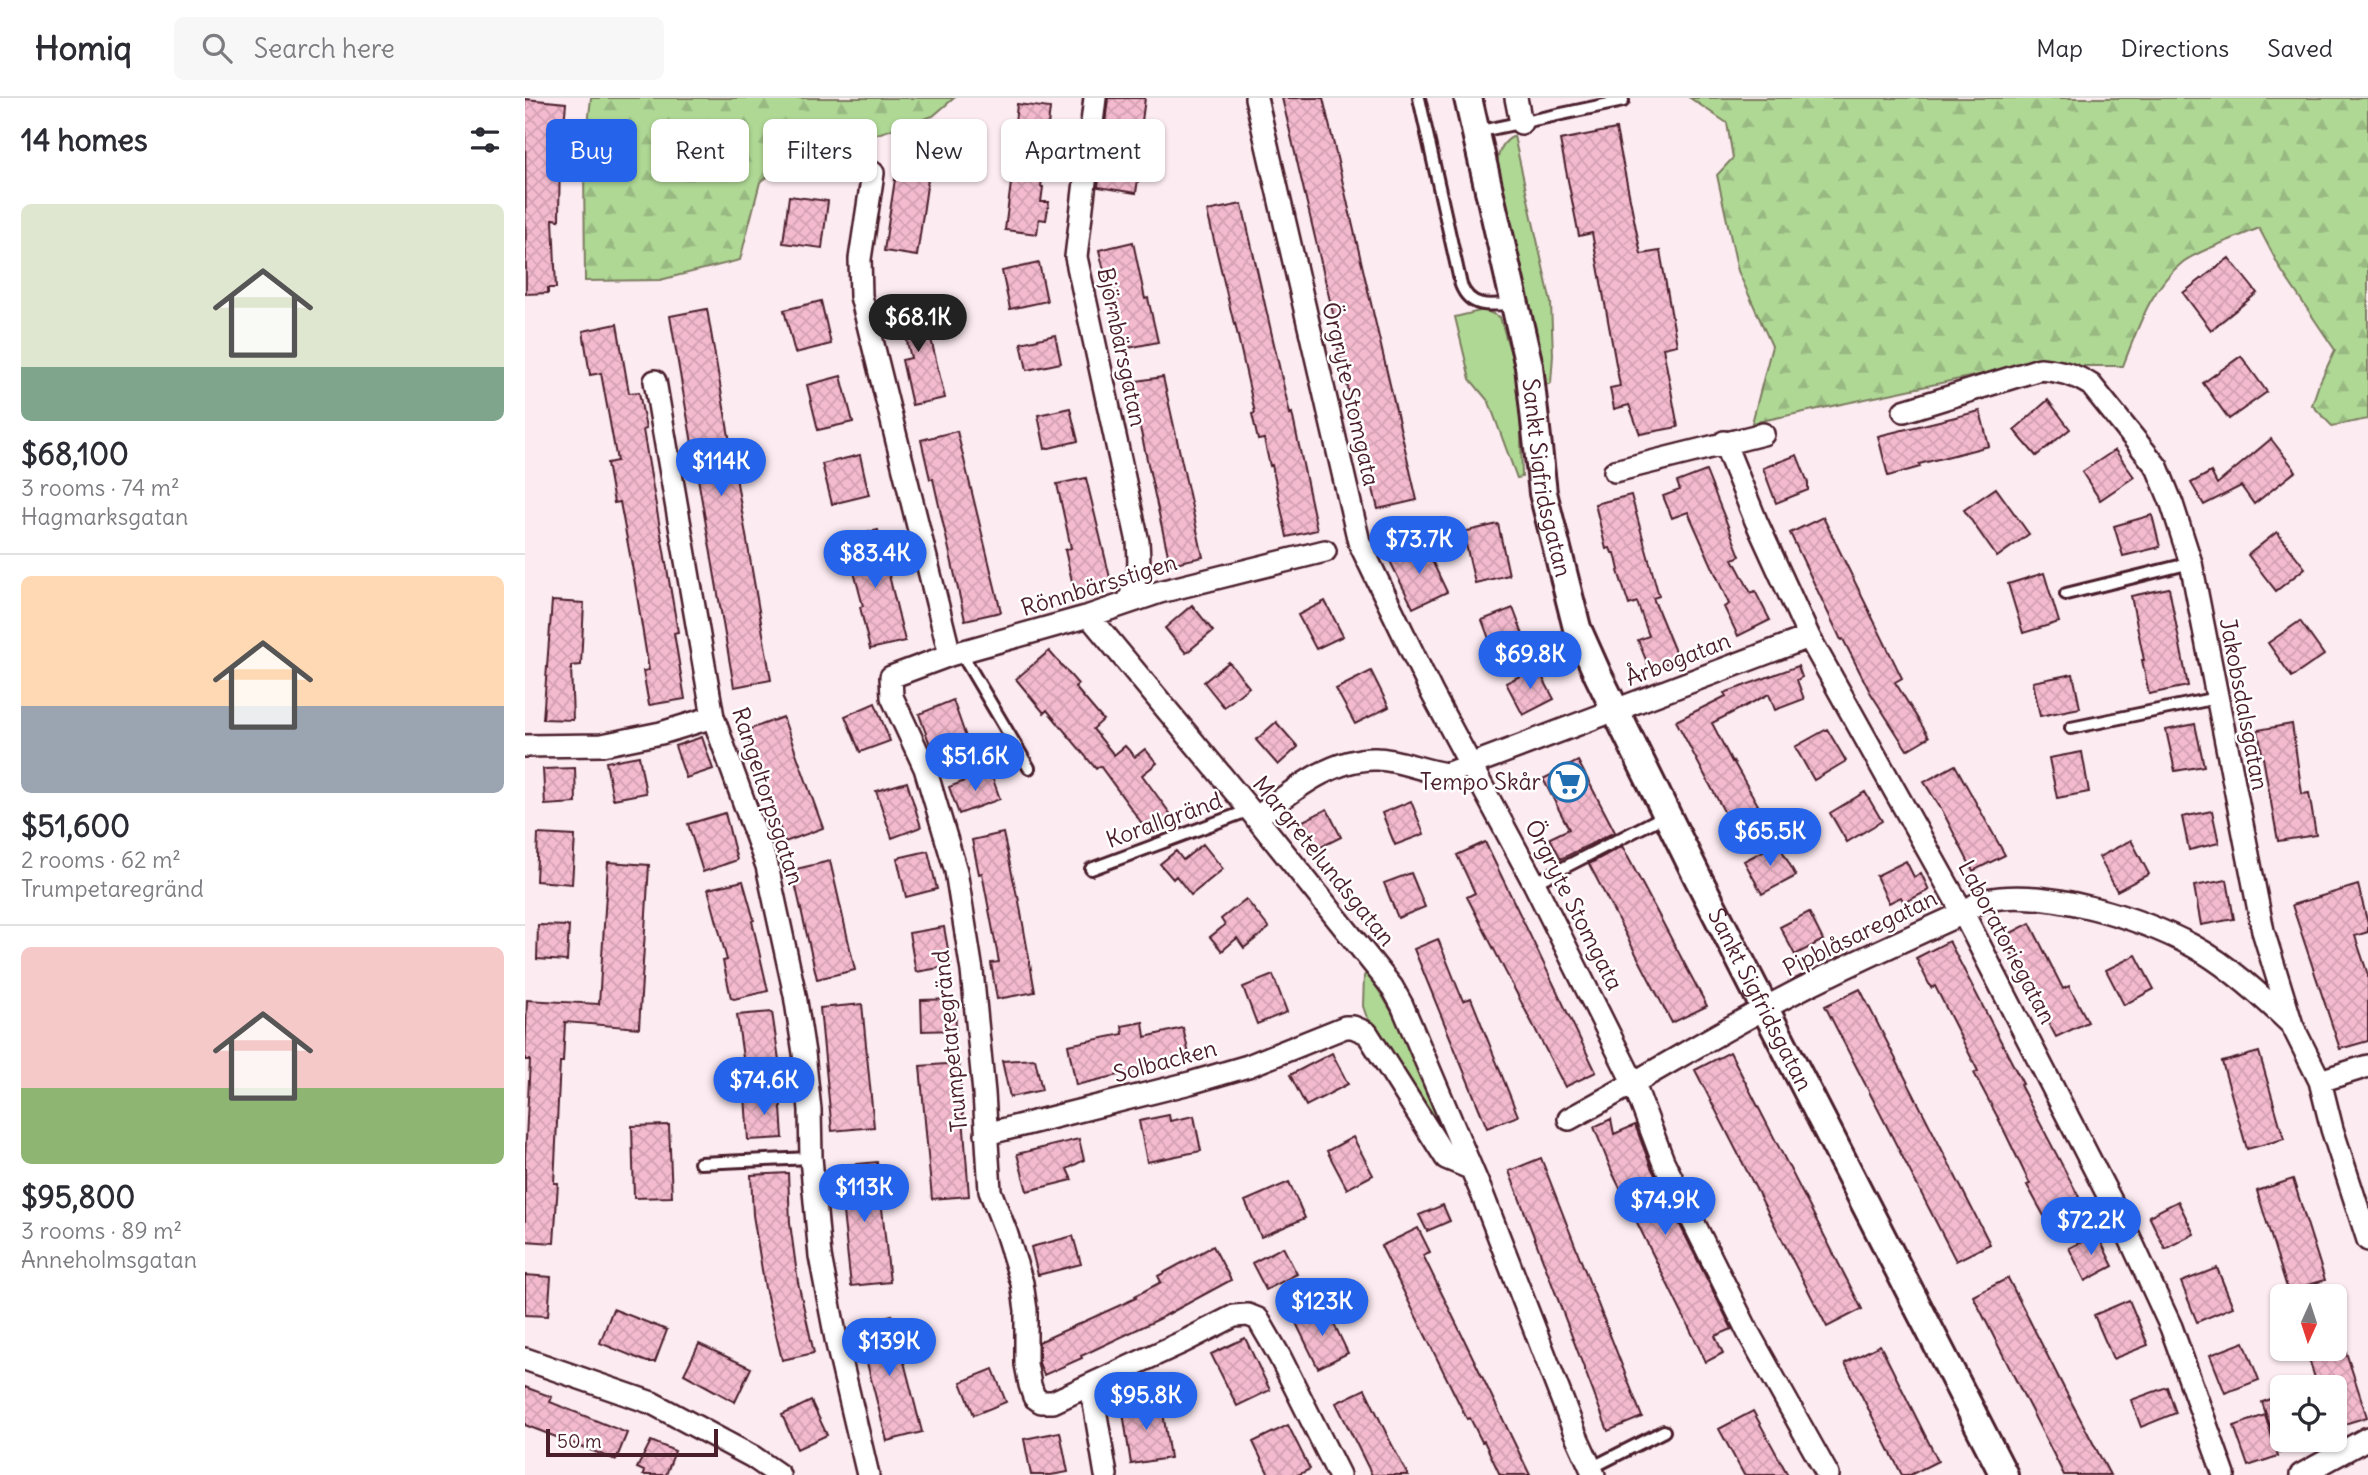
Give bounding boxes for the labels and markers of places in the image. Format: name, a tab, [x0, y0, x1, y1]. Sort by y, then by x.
pin: $68.1K	[861, 294, 975, 354]
pin: $114K	[672, 438, 770, 498]
pin: $73.7K	[1362, 517, 1476, 576]
pin: $83.4K	[818, 531, 932, 590]
pin: $69.8K	[1473, 632, 1587, 691]
pin: $51.6K	[918, 734, 1032, 793]
supermarket icon: Tempo Skår	[1547, 761, 1589, 803]
place label: Tempo Skår	[1420, 767, 1542, 796]
pin: $65.5K	[1713, 808, 1827, 868]
pin: $74.6K	[707, 1058, 821, 1117]
pin: $113K	[815, 1164, 913, 1224]
pin: $74.9K	[1608, 1178, 1722, 1237]
pin: $72.2K	[2034, 1198, 2148, 1257]
pin: $123K	[1273, 1278, 1371, 1338]
pin: $139K	[840, 1318, 938, 1378]
pin: $95.8K	[1089, 1372, 1203, 1432]

